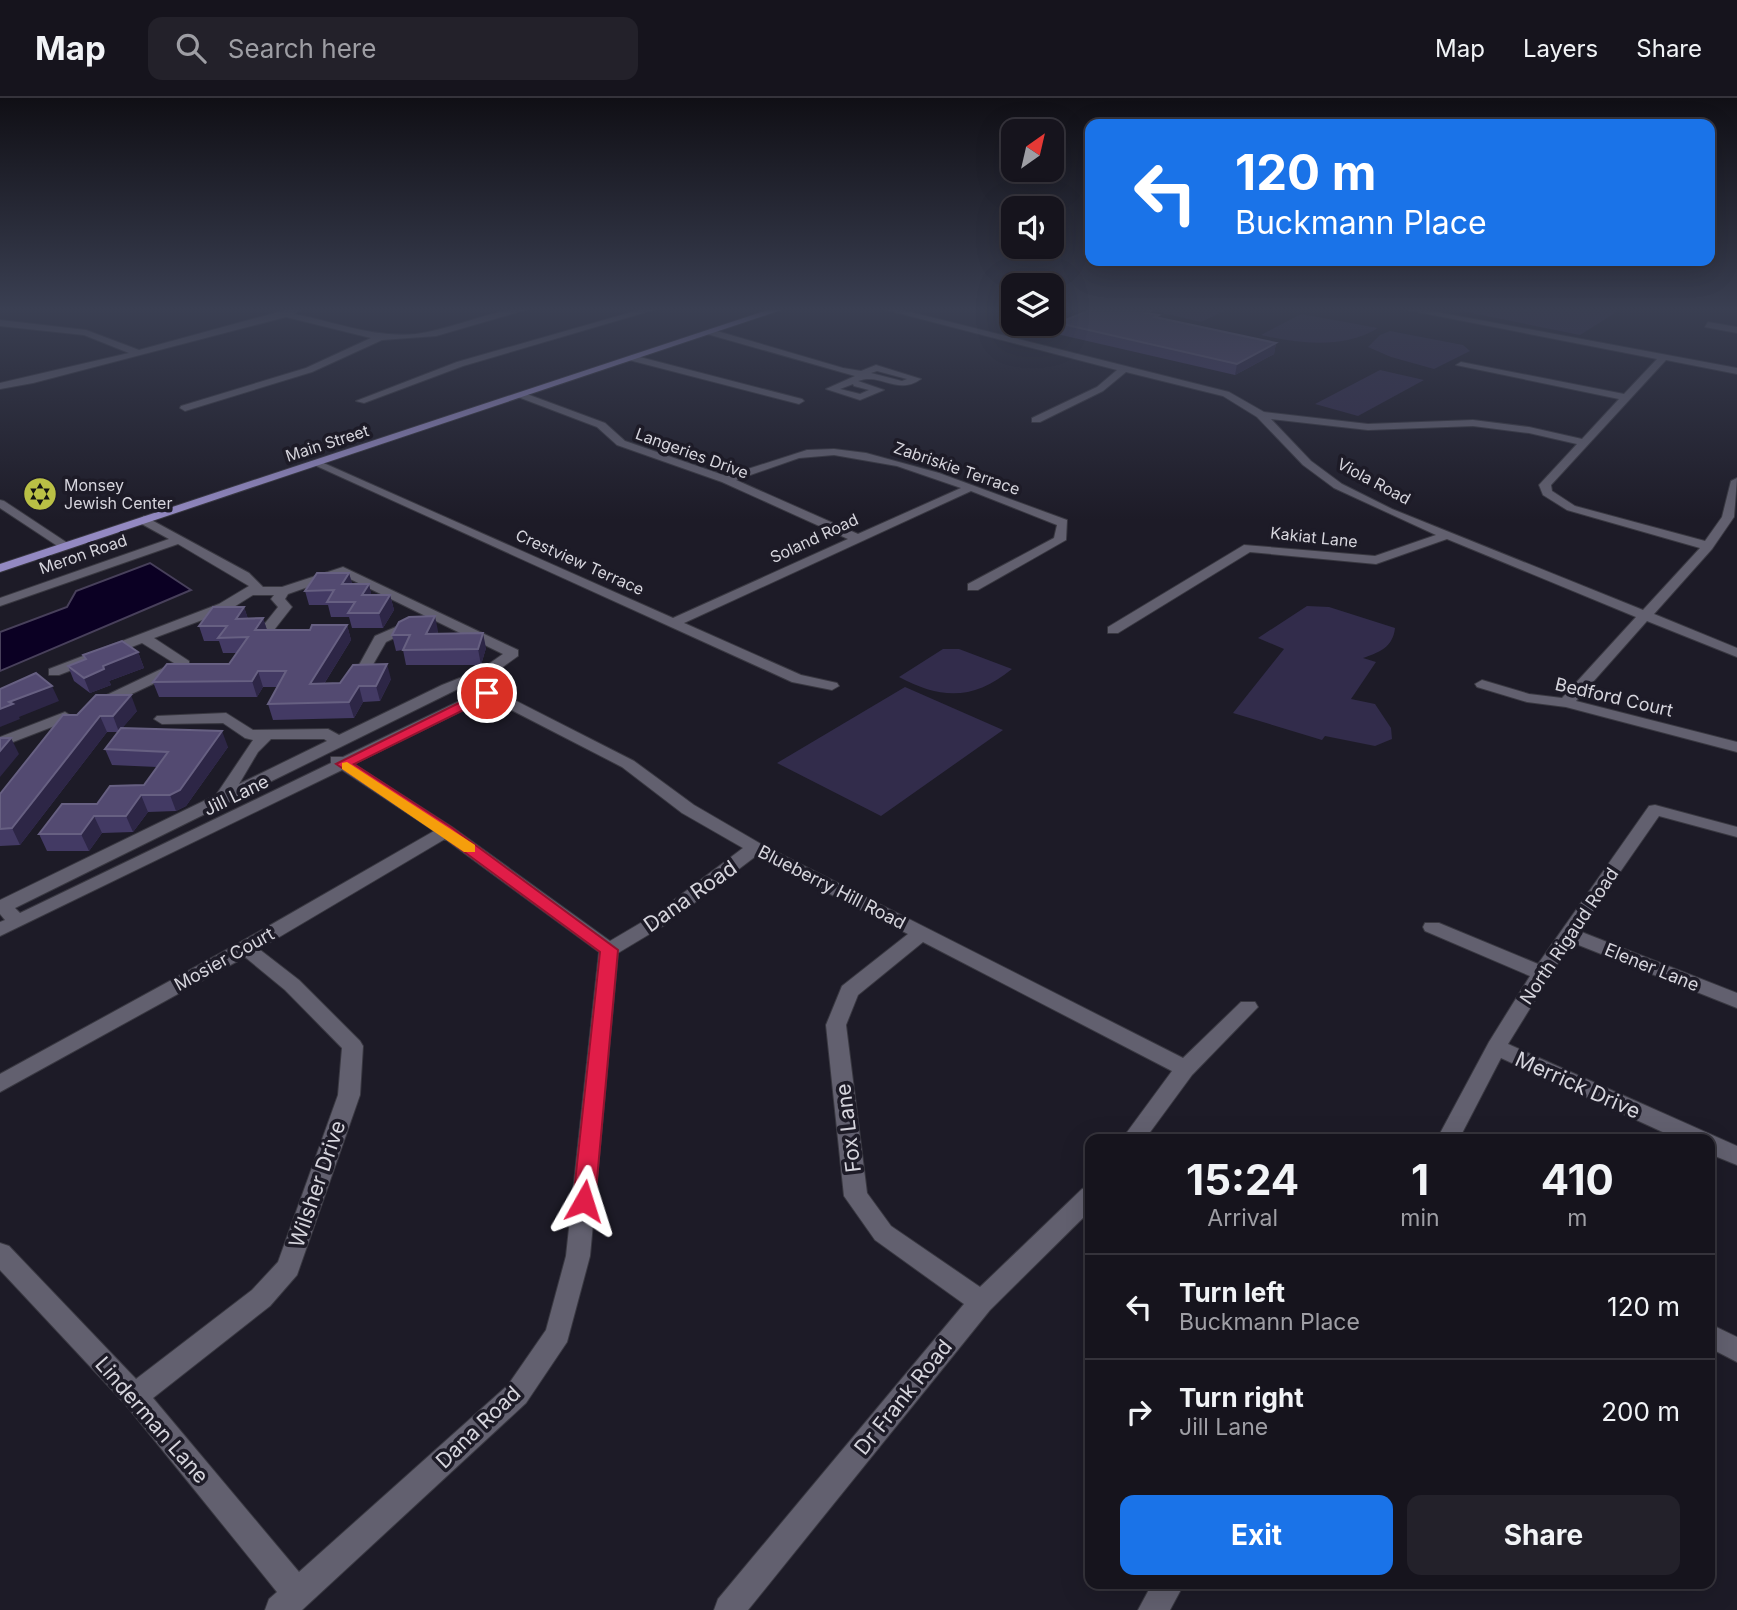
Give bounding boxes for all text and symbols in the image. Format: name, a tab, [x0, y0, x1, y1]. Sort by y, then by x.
search box	[148, 17, 638, 80]
text: Map	[35, 28, 106, 68]
icon: search	[172, 29, 210, 67]
text: Search here	[228, 33, 376, 64]
text: Map	[1435, 34, 1485, 63]
text: Layers	[1523, 34, 1598, 63]
text: Share	[1636, 34, 1702, 63]
north arrow	[1001, 119, 1064, 182]
map controls	[1001, 119, 1064, 336]
text: 120 m	[1235, 143, 1376, 202]
icon: left	[1120, 147, 1211, 238]
button: sound	[1001, 196, 1064, 259]
text: Buckmann Place	[1235, 203, 1487, 242]
button: layers	[1001, 273, 1064, 336]
street label: Main Street	[283, 420, 371, 466]
street label: Langeries Drive	[633, 423, 751, 483]
street label: Zabriskie Terrace	[891, 437, 1023, 499]
street label: Viola Road	[1334, 453, 1414, 509]
synagogue icon: Monsey Jewish Center	[21, 475, 59, 513]
place label: Monsey Jewish Center	[64, 475, 172, 513]
street label: Soland Road	[767, 509, 861, 567]
street label: Kakiat Lane	[1269, 522, 1359, 552]
street label: Crestview Terrace	[513, 525, 647, 599]
street label: Meron Road	[36, 530, 130, 578]
pin	[457, 663, 517, 723]
street label: Bedford Court	[1553, 673, 1675, 721]
icon: arrive	[468, 674, 506, 712]
street label: Jill Lane	[200, 770, 272, 820]
street label: Blueberry Hill Road	[755, 841, 909, 933]
street label: Dana Road	[639, 855, 741, 937]
street label: North Rigaud Road	[1515, 864, 1623, 1008]
street label: Mosier Court	[170, 923, 278, 995]
street label: Elener Lane	[1602, 939, 1702, 995]
street label: Merrick Drive	[1512, 1046, 1644, 1124]
street label: Fox Lane	[830, 1082, 866, 1174]
street label: Wilsher Drive	[284, 1117, 350, 1251]
text: 15:24	[1186, 1154, 1299, 1205]
text: 1	[1411, 1154, 1429, 1205]
text: 410	[1541, 1154, 1614, 1205]
position arrow	[547, 1164, 621, 1238]
text: Arrival	[1207, 1204, 1278, 1232]
text: min	[1400, 1204, 1440, 1232]
text: m	[1567, 1204, 1587, 1232]
text: Turn left	[1179, 1277, 1285, 1308]
icon: left	[1120, 1288, 1158, 1326]
text: 120 m	[1607, 1291, 1680, 1322]
text: Buckmann Place	[1179, 1308, 1360, 1336]
street label: Dr Frank Road	[849, 1334, 957, 1460]
street label: Linderman Lane	[90, 1352, 214, 1488]
street label: Dana Road	[431, 1381, 525, 1473]
text: Turn right	[1179, 1382, 1304, 1413]
icon: right	[1120, 1393, 1158, 1431]
text: 200 m	[1601, 1396, 1680, 1427]
text: Jill Lane	[1179, 1413, 1268, 1441]
button: Exit	[1120, 1495, 1393, 1575]
button: Share	[1407, 1495, 1680, 1575]

